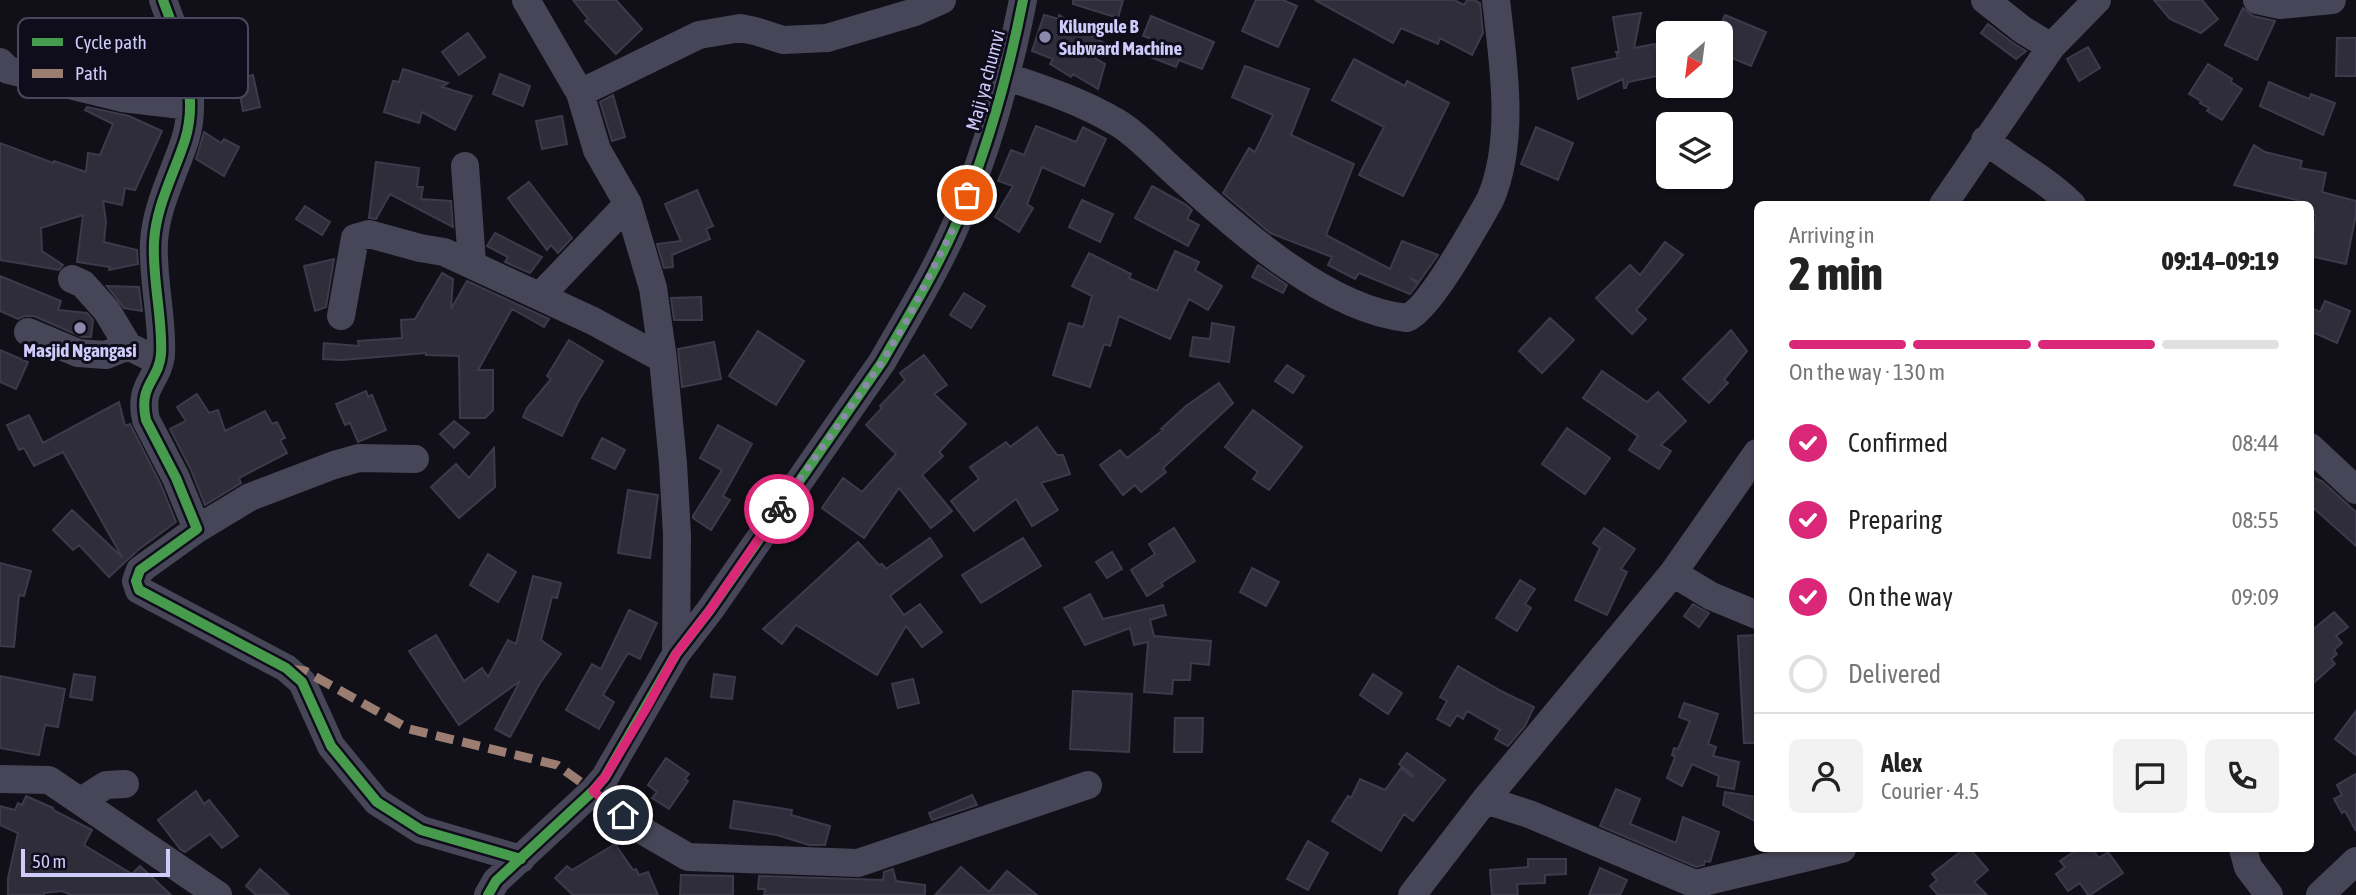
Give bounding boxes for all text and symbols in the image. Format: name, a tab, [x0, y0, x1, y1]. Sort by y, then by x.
place label: Kilungule B Subward Machine	[1059, 15, 1183, 59]
legend	[18, 18, 248, 98]
north arrow	[1656, 21, 1732, 98]
map controls	[1656, 21, 1733, 189]
street label: Maji ya chumvi	[961, 27, 1009, 133]
marker: Kilungule B Subward Machine	[1037, 29, 1053, 45]
text: Cycle path	[75, 31, 147, 53]
text: Path	[75, 62, 107, 84]
button: layers	[1656, 112, 1733, 189]
pin	[937, 165, 997, 225]
icon: bag	[948, 176, 986, 214]
text: Arriving in	[1789, 222, 1875, 248]
text: 09:14–09:19	[2162, 246, 2279, 276]
text: 2 min	[1789, 247, 1883, 300]
marker: Masjid Ngangasi	[72, 320, 88, 336]
place label: Masjid Ngangasi	[23, 339, 137, 361]
text: On the way · 130 m	[1789, 359, 1945, 385]
icon: check	[1789, 424, 1827, 462]
text: Confirmed	[1848, 428, 1948, 458]
text: 08:44	[2232, 430, 2279, 456]
courier	[744, 474, 814, 544]
icon: bike	[760, 490, 798, 528]
icon: check	[1789, 501, 1827, 539]
text: Preparing	[1848, 505, 1942, 535]
text: 08:55	[2232, 507, 2279, 533]
icon: check	[1789, 578, 1827, 616]
text: On the way	[1848, 582, 1953, 612]
text: 09:09	[2231, 584, 2279, 610]
text: Delivered	[1848, 659, 1941, 689]
button: person	[1789, 739, 1863, 813]
button: chat	[2113, 739, 2187, 813]
button: phone	[2205, 739, 2279, 813]
text: Alex	[1881, 748, 1922, 778]
text: Courier · 4.5	[1881, 778, 1980, 804]
pin	[593, 785, 653, 845]
icon: home	[604, 796, 642, 834]
scale bar	[21, 846, 170, 878]
text: 50 m	[32, 850, 66, 872]

